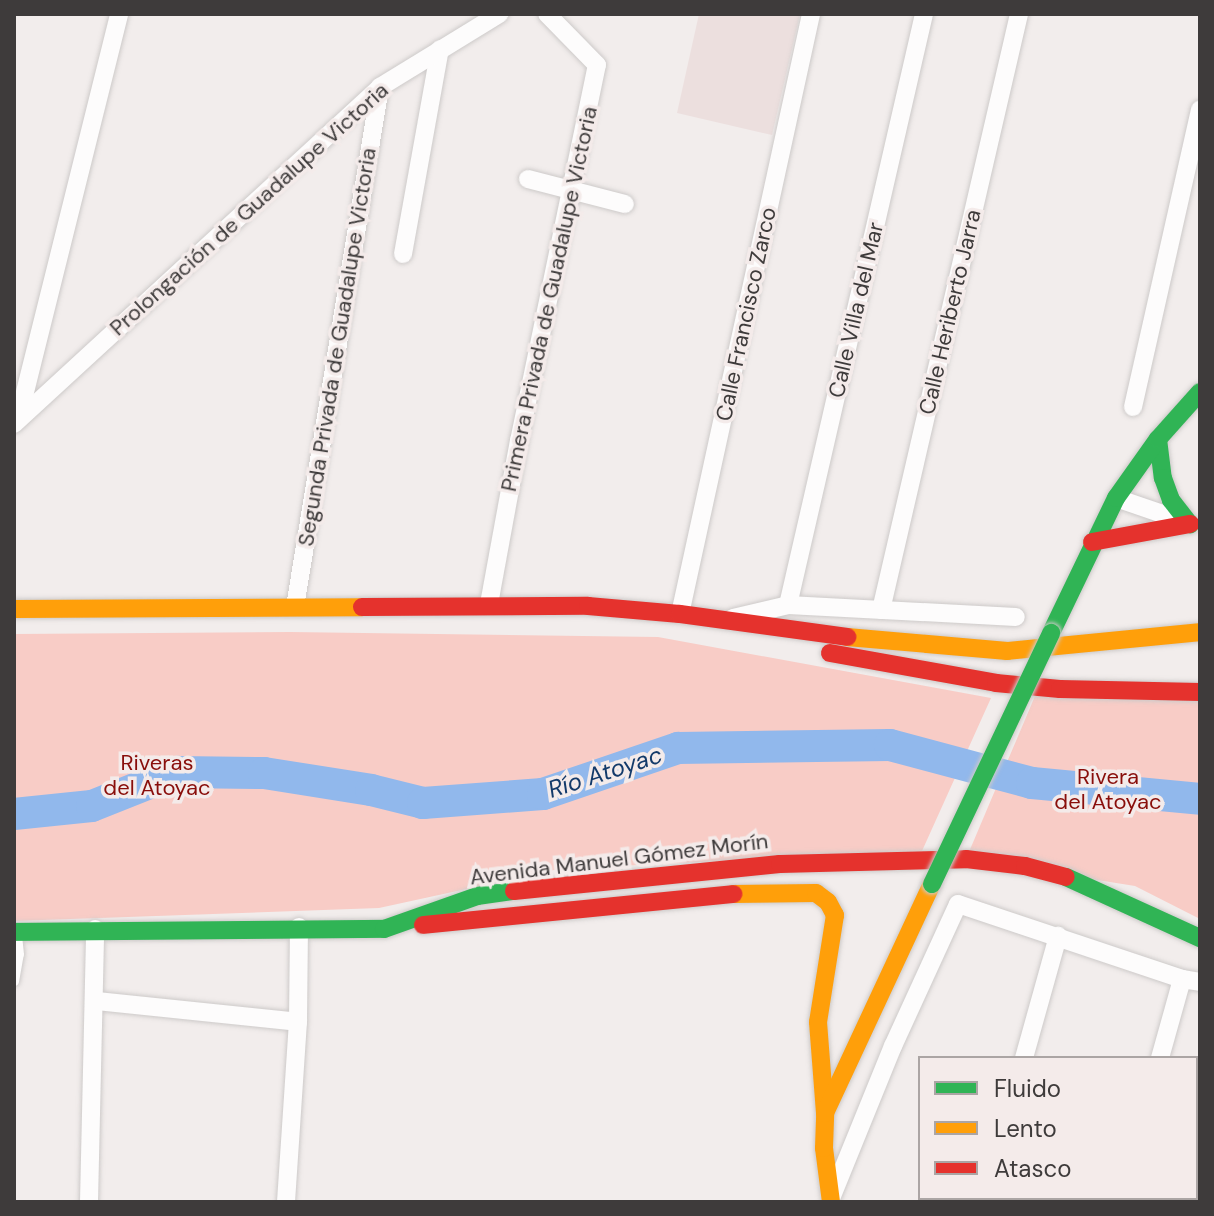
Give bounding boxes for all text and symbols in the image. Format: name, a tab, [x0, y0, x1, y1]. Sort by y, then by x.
street label: Prolongación de Guadalupe Victoria	[104, 77, 394, 341]
street label: Primera Privada de Guadalupe Victoria	[495, 104, 603, 494]
street label: Segunda Privada de Guadalupe Victoria	[292, 146, 382, 548]
street label: Calle Francisco Zarco	[710, 205, 782, 423]
street label: Calle Heriberto Jarra	[914, 207, 986, 417]
street label: Calle Villa del Mar	[823, 220, 889, 400]
water label: Río Atoyac	[544, 740, 666, 804]
park label: Riveras del Atoyac	[103, 749, 211, 800]
park label: Rivera del Atoyac	[1054, 763, 1162, 814]
street label: Avenida Manuel Gómez Morín	[468, 828, 770, 890]
legend	[918, 1056, 1198, 1200]
text: Fluido	[994, 1073, 1061, 1104]
text: Lento	[994, 1113, 1057, 1144]
text: Atasco	[994, 1153, 1071, 1184]

